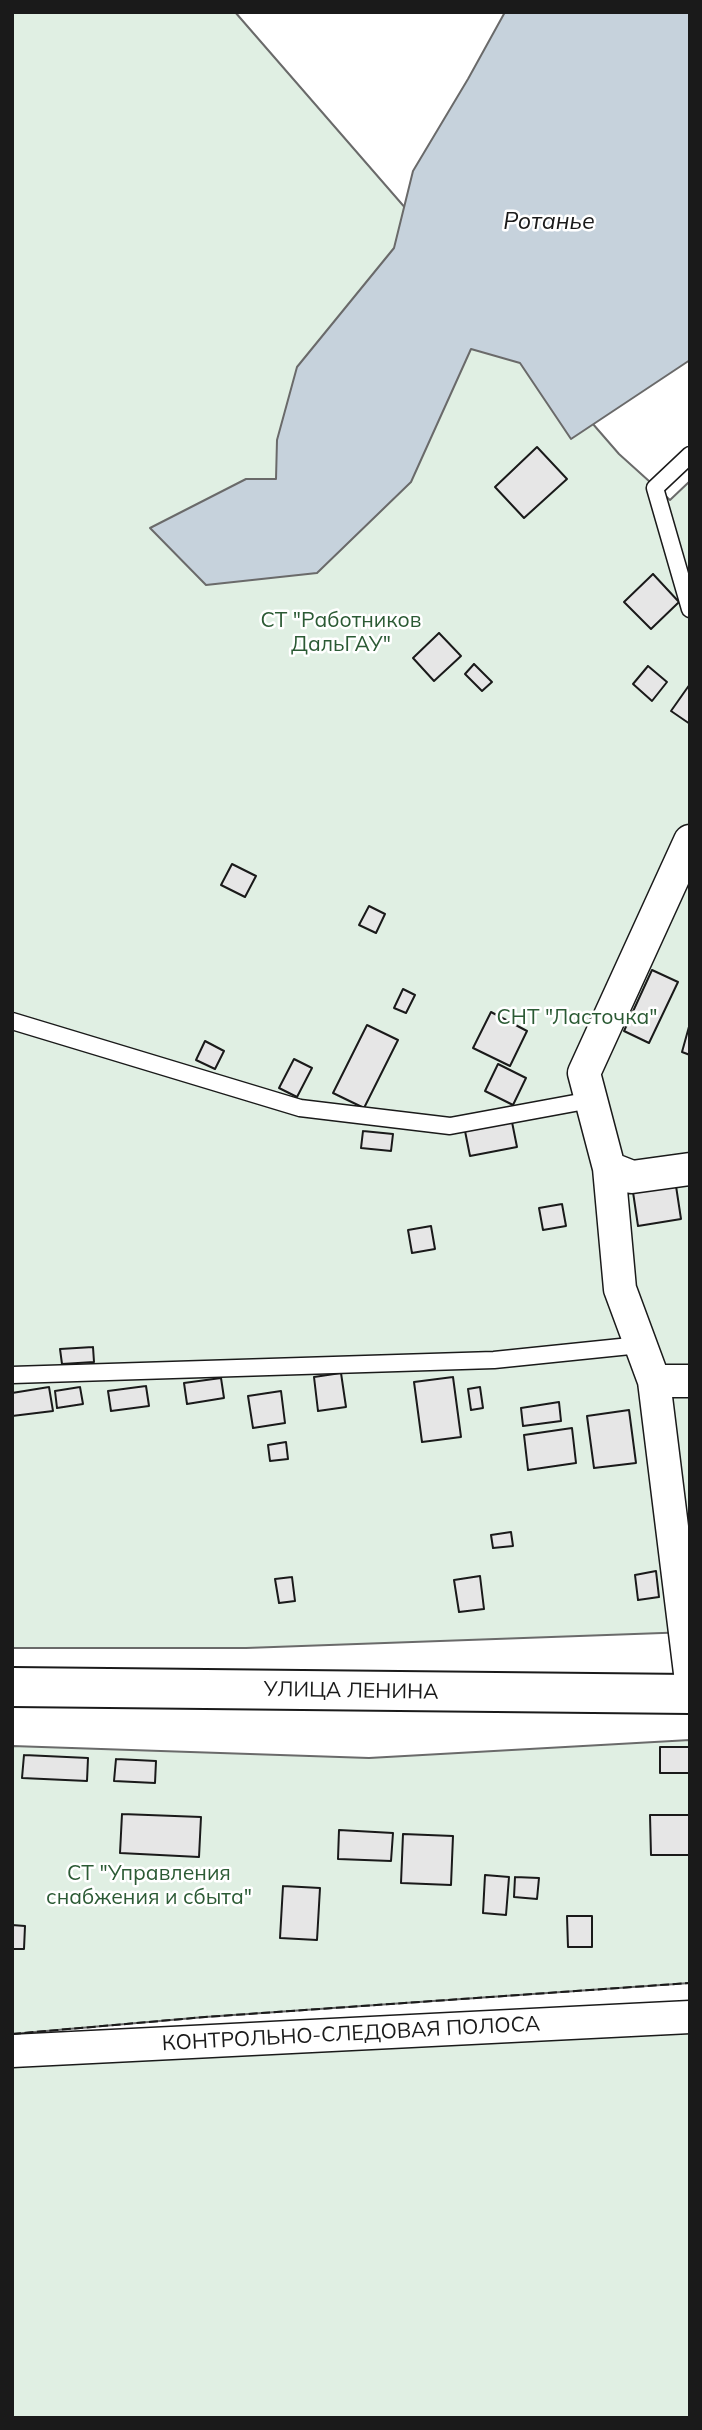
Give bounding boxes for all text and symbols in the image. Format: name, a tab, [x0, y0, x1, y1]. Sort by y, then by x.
water label: Ротанье	[503, 208, 595, 236]
park label: СТ "Работников ДальГАУ"	[260, 608, 422, 658]
park label: СНТ "Ласточка"	[496, 1005, 658, 1031]
street label: УЛИЦА ЛЕНИНА	[263, 1677, 439, 1705]
park label: СТ "Управления снабжения и сбыта"	[46, 1861, 252, 1911]
street label: КОНТРОЛЬНО-СЛЕДОВАЯ ПОЛОСА	[161, 2012, 541, 2056]

